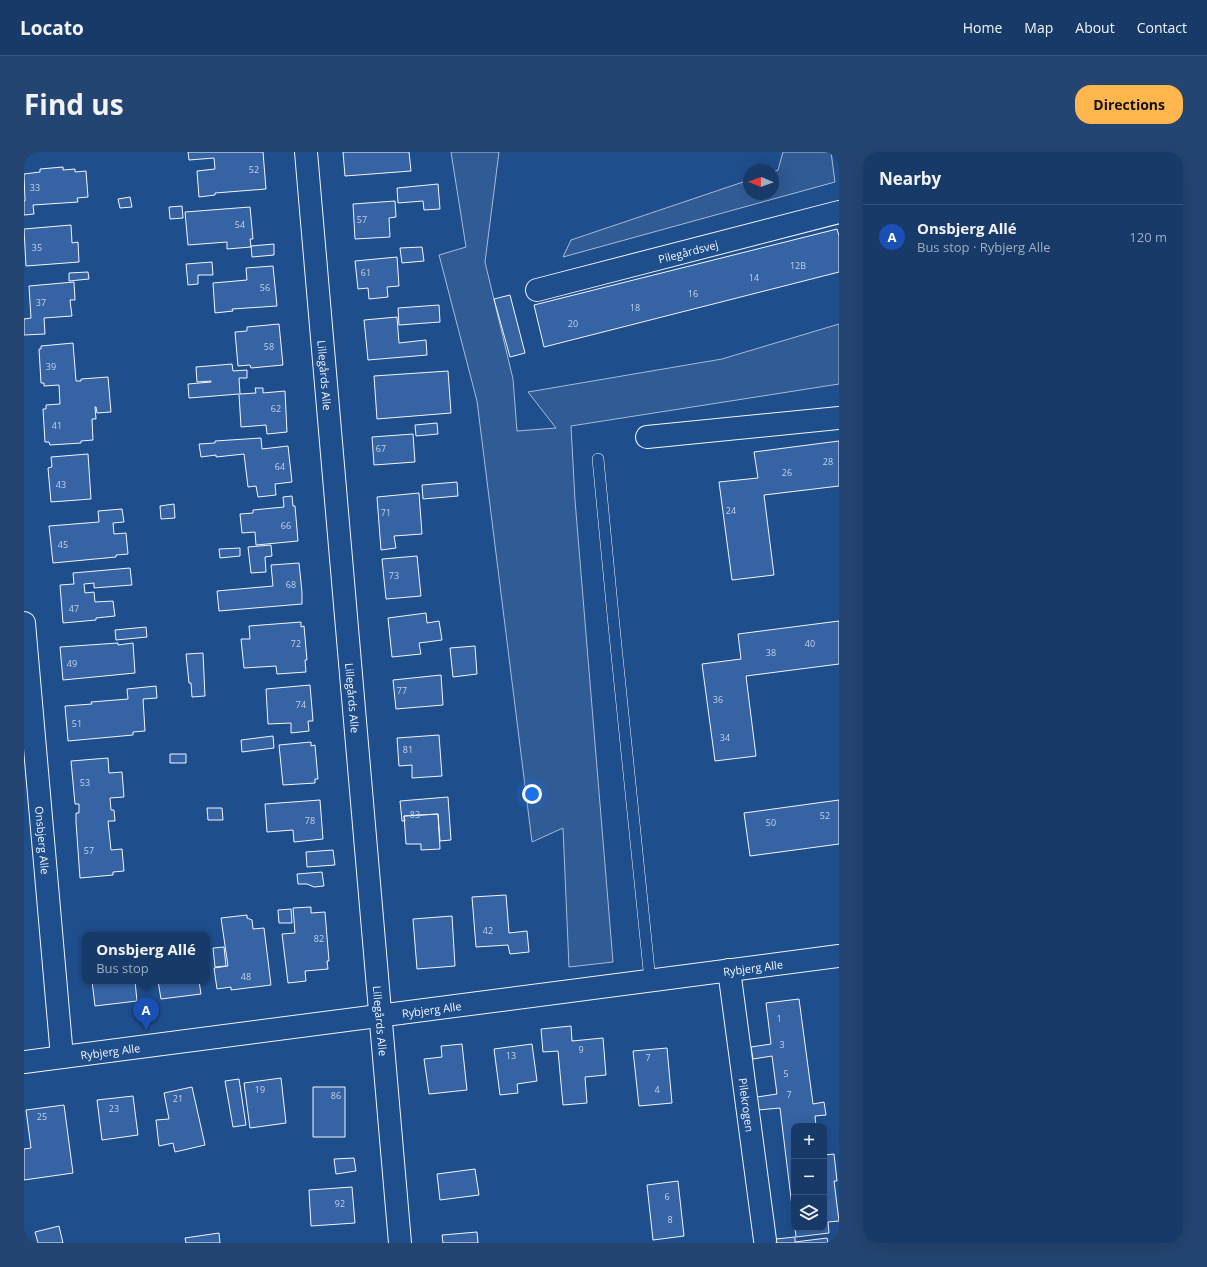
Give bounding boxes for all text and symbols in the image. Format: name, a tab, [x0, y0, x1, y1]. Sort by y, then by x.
text: Locato	[20, 15, 84, 41]
text: Home	[963, 18, 1002, 37]
text: Map	[1024, 18, 1053, 37]
text: About	[1075, 18, 1115, 37]
text: Contact	[1137, 18, 1187, 37]
text: Find us	[24, 85, 124, 123]
button: Directions	[1075, 85, 1183, 124]
house number: 52	[249, 163, 259, 176]
north arrow	[743, 164, 779, 200]
text: Nearby	[879, 167, 941, 190]
house number: 33	[30, 181, 40, 194]
house number: 57	[357, 213, 367, 226]
house number: 54	[235, 218, 245, 231]
text: Onsbjerg Allé	[917, 218, 1017, 238]
text: A	[888, 228, 896, 246]
text: 120 m	[1129, 228, 1167, 246]
street label: Pilegårdsvej	[656, 236, 720, 266]
text: Bus stop · Rybjerg Alle	[917, 238, 1051, 256]
house number: 35	[32, 241, 42, 254]
house number: 12B	[790, 259, 806, 272]
house number: 61	[361, 266, 371, 279]
house number: 14	[749, 271, 759, 284]
house number: 56	[260, 281, 270, 294]
house number: 16	[688, 287, 698, 300]
house number: 37	[36, 296, 46, 309]
house number: 18	[630, 301, 640, 314]
house number: 20	[568, 317, 578, 330]
street label: Lillegårds Alle	[315, 339, 336, 411]
house number: 58	[264, 340, 274, 353]
house number: 39	[46, 360, 56, 373]
house number: 62	[271, 402, 281, 415]
house number: 41	[52, 419, 62, 432]
house number: 67	[376, 442, 386, 455]
house number: 28	[823, 455, 833, 468]
house number: 64	[275, 460, 285, 473]
house number: 26	[782, 466, 792, 479]
house number: 43	[56, 478, 66, 491]
house number: 24	[726, 504, 736, 517]
house number: 71	[381, 506, 391, 519]
house number: 66	[281, 519, 291, 532]
house number: 45	[58, 538, 68, 551]
house number: 73	[389, 569, 399, 582]
house number: 68	[286, 578, 296, 591]
house number: 47	[69, 602, 79, 615]
house number: 72	[291, 637, 301, 650]
house number: 40	[805, 637, 815, 650]
house number: 38	[766, 646, 776, 659]
house number: 49	[67, 657, 77, 670]
street label: Lillegårds Alle	[343, 662, 364, 734]
house number: 77	[397, 684, 407, 697]
house number: 36	[713, 693, 723, 706]
house number: 74	[296, 698, 306, 711]
house number: 51	[72, 717, 82, 730]
house number: 34	[720, 731, 730, 744]
house number: 81	[403, 743, 413, 756]
house number: 53	[80, 776, 90, 789]
your location	[522, 784, 542, 804]
street label: Onsbjerg Alle	[33, 805, 53, 875]
house number: 83	[410, 808, 420, 821]
house number: 52	[820, 809, 830, 822]
house number: 78	[305, 814, 315, 827]
house number: 50	[766, 816, 776, 829]
house number: 57	[84, 844, 94, 857]
house number: 42	[483, 924, 493, 937]
popup	[82, 932, 210, 984]
house number: 82	[314, 932, 324, 945]
text: Onsbjerg Allé	[96, 939, 196, 959]
street label: Rybjerg Alle	[722, 956, 784, 979]
text: Bus stop	[96, 959, 149, 977]
house number: 48	[241, 970, 251, 983]
street label: Lillegårds Alle	[370, 985, 391, 1057]
pin: A	[133, 997, 159, 1030]
street label: Rybjerg Alle	[401, 998, 462, 1020]
house number: 1	[776, 1012, 782, 1025]
house number: 3	[779, 1038, 785, 1051]
street label: Rybjerg Alle	[80, 1039, 141, 1062]
house number: 9	[578, 1043, 584, 1056]
house number: 13	[506, 1049, 516, 1062]
house number: 7	[645, 1051, 651, 1064]
house number: 5	[783, 1067, 789, 1080]
street label: Pilekrogen	[736, 1077, 758, 1133]
house number: 19	[255, 1083, 265, 1096]
house number: 4	[654, 1083, 660, 1096]
house number: 7	[786, 1088, 792, 1101]
house number: 86	[331, 1089, 341, 1102]
house number: 21	[173, 1092, 183, 1105]
house number: 23	[109, 1102, 119, 1115]
house number: 25	[37, 1110, 47, 1123]
map controls	[791, 1123, 827, 1231]
button: +	[791, 1123, 827, 1159]
button: −	[791, 1159, 827, 1195]
house number: 6	[664, 1190, 670, 1203]
button: layers	[791, 1195, 827, 1231]
house number: 92	[335, 1197, 345, 1210]
house number: 8	[667, 1213, 673, 1226]

